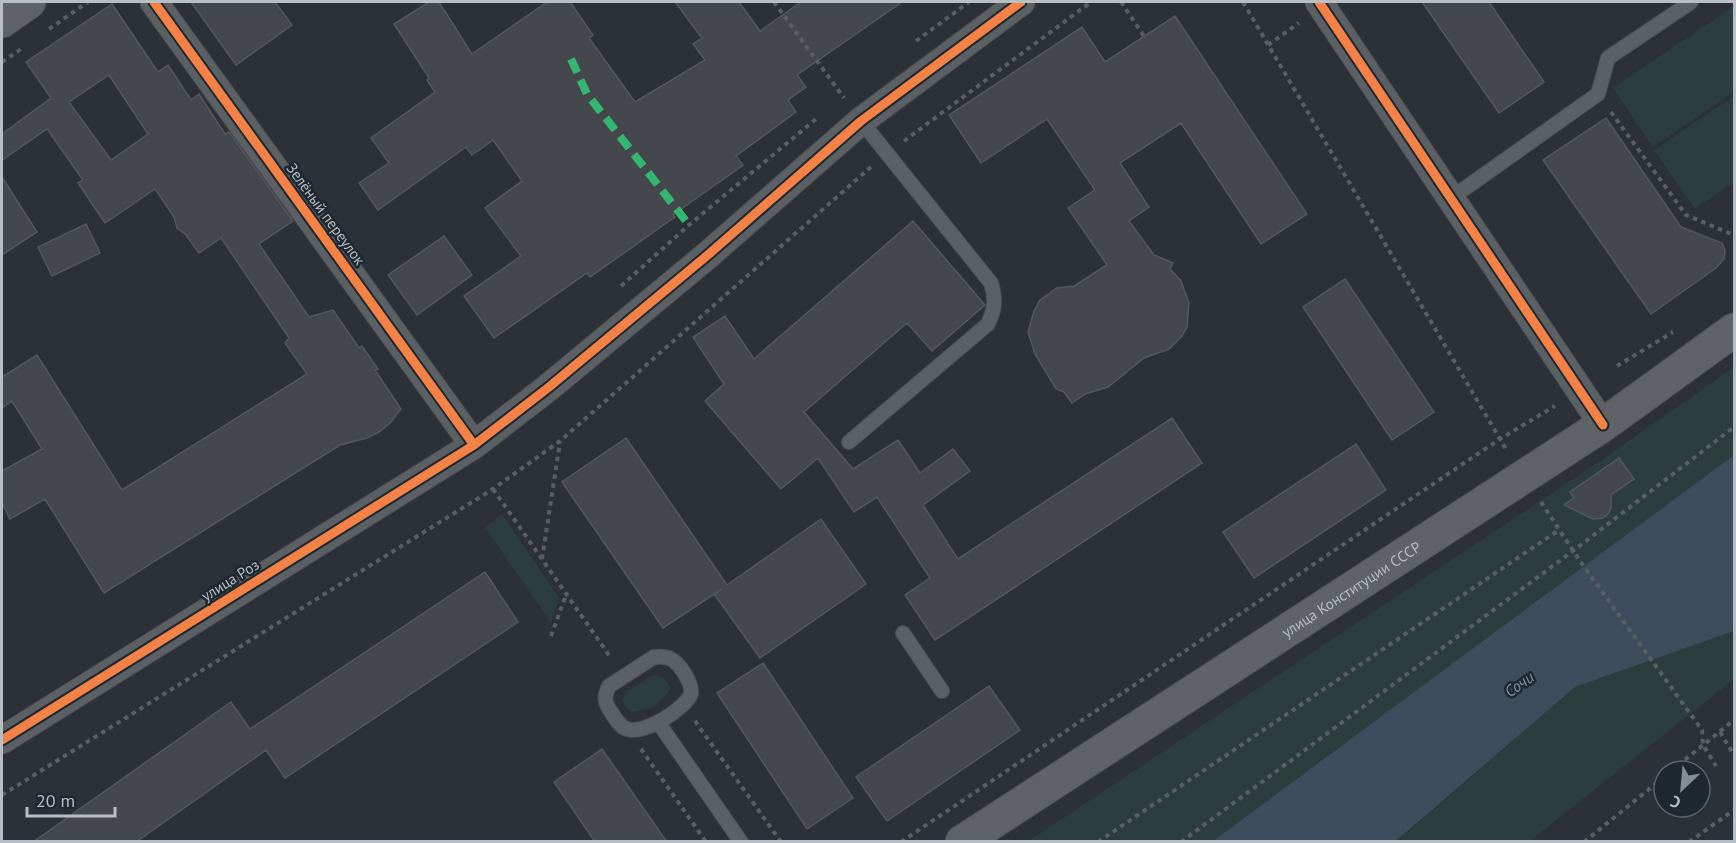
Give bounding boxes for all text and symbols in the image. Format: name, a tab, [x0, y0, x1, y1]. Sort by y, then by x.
street label: Зелёный переулок	[283, 159, 370, 269]
street label: улица Конституции СССР	[1278, 537, 1424, 641]
street label: улица Роз	[198, 555, 262, 605]
water label: Сочи	[1500, 667, 1538, 701]
north arrow	[1652, 759, 1712, 819]
scale bar	[27, 780, 116, 818]
text: 20 m	[36, 789, 75, 812]
text: С	[1667, 792, 1684, 813]

